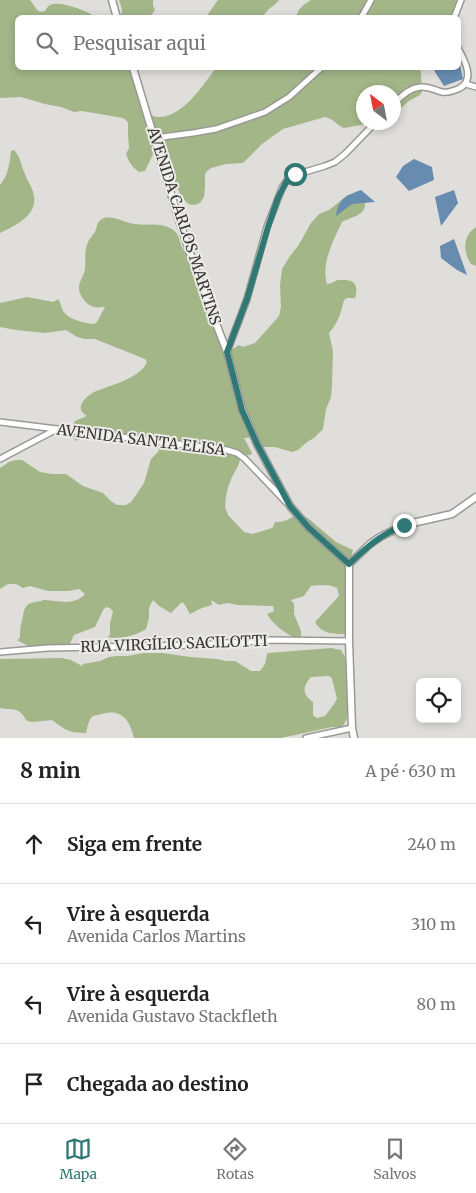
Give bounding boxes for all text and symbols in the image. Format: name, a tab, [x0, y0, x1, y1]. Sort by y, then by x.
search box	[15, 15, 461, 70]
icon: search	[33, 29, 61, 57]
text: Pesquisar aqui	[73, 31, 206, 55]
north arrow	[356, 85, 401, 130]
street label: AVENIDA CARLOS MARTINS	[143, 124, 226, 327]
route start	[284, 163, 307, 186]
street label: AVENIDA SANTA ELISA	[55, 420, 227, 459]
route end	[393, 514, 416, 537]
street label: RUA VIRGÍLIO SACILOTTI	[80, 630, 268, 656]
map controls	[416, 678, 461, 723]
button: locate	[416, 678, 461, 723]
text: 8 min	[20, 757, 81, 784]
text: A pé · 630 m	[365, 761, 456, 781]
icon: ahead	[20, 830, 48, 858]
text: Siga em frente	[67, 832, 202, 856]
text: 240 m	[407, 834, 456, 854]
text: Vire à esquerda	[67, 902, 210, 926]
icon: left	[20, 910, 48, 938]
text: 310 m	[411, 914, 456, 934]
text: Avenida Carlos Martins	[67, 926, 246, 946]
text: Vire à esquerda	[67, 982, 210, 1006]
icon: left	[20, 990, 48, 1018]
text: 80 m	[417, 994, 456, 1014]
text: Avenida Gustavo Stackfleth	[67, 1006, 278, 1026]
icon: arrive	[20, 1070, 48, 1098]
text: Chegada ao destino	[67, 1072, 249, 1096]
tab: Mapa	[60, 1135, 97, 1183]
tab: Rotas	[216, 1135, 254, 1183]
tab: Salvos	[373, 1135, 416, 1183]

